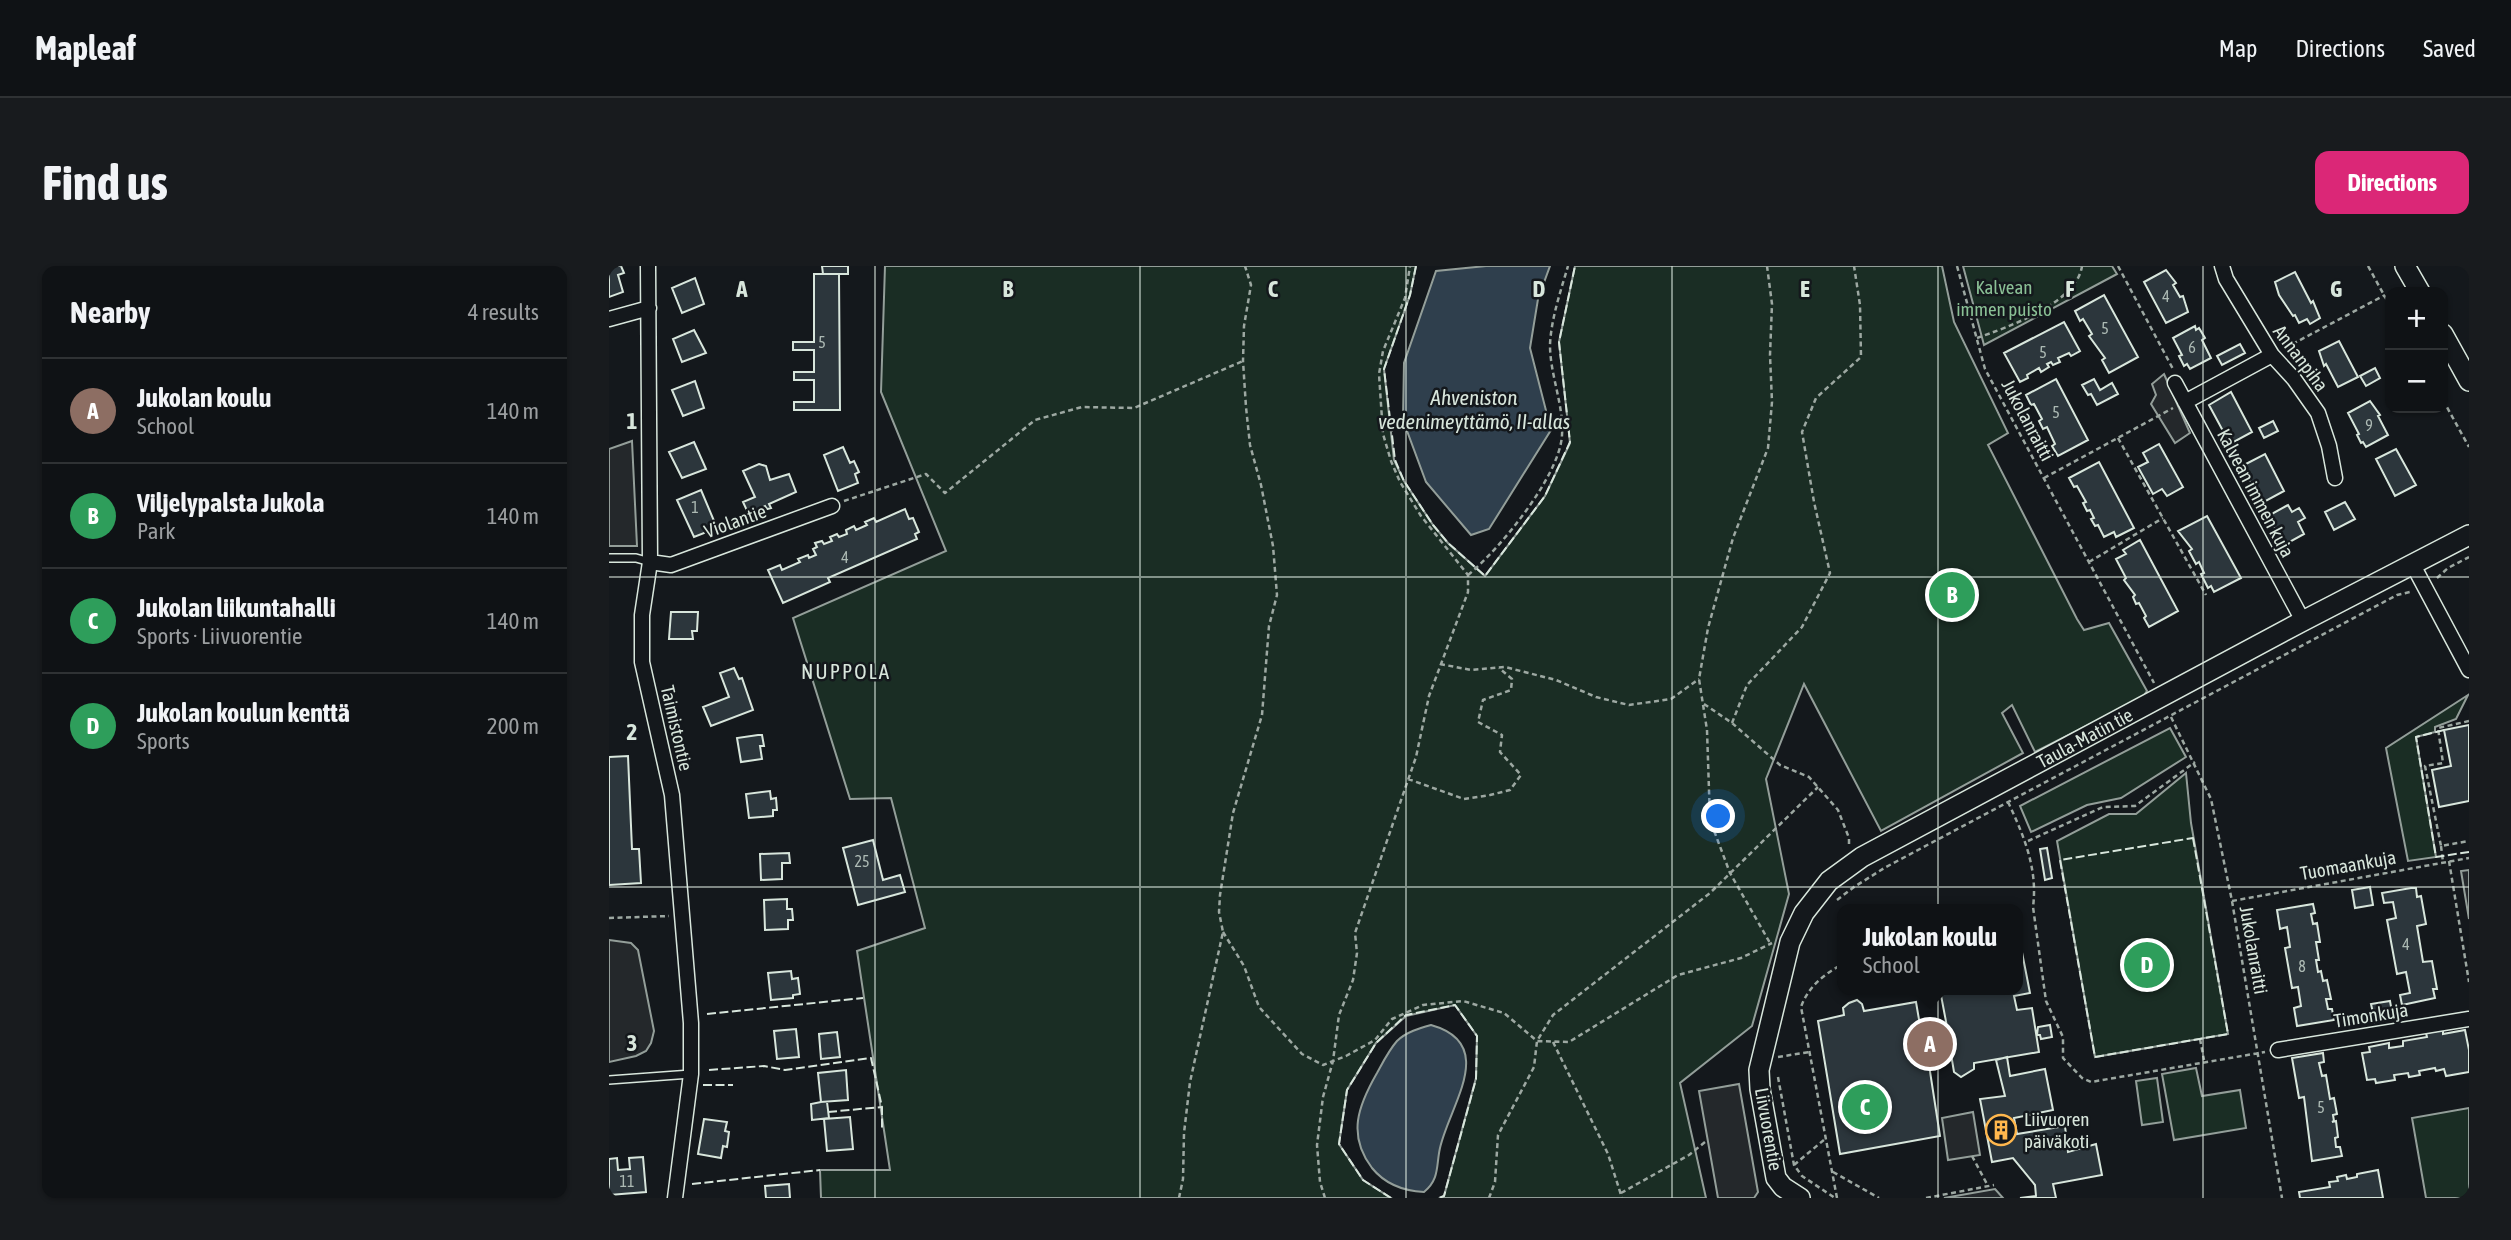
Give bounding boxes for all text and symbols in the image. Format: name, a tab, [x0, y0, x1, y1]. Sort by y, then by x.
text: Mapleaf	[35, 29, 136, 67]
text: Map	[2219, 35, 2257, 62]
text: Directions	[2295, 35, 2385, 62]
text: Saved	[2423, 35, 2476, 62]
button: Directions	[2315, 151, 2469, 214]
text: Find us	[42, 154, 168, 210]
text: A	[735, 276, 748, 302]
text: B	[1003, 276, 1014, 302]
text: C	[1268, 276, 1279, 302]
text: D	[1533, 276, 1546, 302]
text: E	[1800, 276, 1810, 302]
park label: Kalvean immen puisto	[1956, 276, 2052, 320]
text: F	[2065, 276, 2075, 302]
text: G	[2330, 276, 2342, 302]
house number: 4	[2162, 287, 2170, 305]
map controls	[2385, 287, 2448, 413]
button: +	[2385, 287, 2448, 350]
text: Nearby	[70, 295, 150, 329]
text: 4 results	[468, 299, 539, 325]
house number: 5	[2101, 319, 2109, 337]
street label: Annanpiha	[2269, 321, 2333, 395]
house number: 5	[818, 333, 826, 351]
house number: 6	[2188, 338, 2196, 356]
house number: 5	[2039, 343, 2047, 361]
button: −	[2385, 350, 2448, 413]
street label: Jukolanraitti	[1997, 376, 2059, 464]
text: Jukolan koulu	[137, 383, 271, 413]
water label: Ahveniston vedenimeyttämö, II-allas	[1378, 385, 1570, 433]
text: A	[87, 398, 99, 424]
text: 140 m	[487, 398, 539, 424]
house number: 5	[2052, 403, 2060, 421]
text: 1	[627, 408, 638, 434]
text: School	[137, 413, 194, 439]
house number: 9	[2365, 416, 2373, 434]
street label: Kalvean immen kuja	[2213, 425, 2299, 561]
text: Viljelypalsta Jukola	[137, 488, 324, 518]
house number: 1	[691, 498, 699, 516]
street label: Violantie	[701, 500, 769, 542]
text: B	[88, 503, 98, 529]
text: 140 m	[487, 503, 539, 529]
text: Park	[137, 518, 175, 544]
house number: 4	[841, 548, 849, 566]
pin: B	[1929, 569, 1975, 621]
text: Jukolan liikuntahalli	[137, 593, 336, 623]
text: C	[88, 608, 98, 634]
text: 140 m	[487, 608, 539, 634]
text: Sports · Liivuorentie	[137, 623, 303, 649]
district label: NUPPOLA	[801, 659, 891, 683]
street label: Taimistontie	[657, 683, 697, 773]
text: Jukolan koulun kenttä	[137, 698, 350, 728]
street label: Taula-Matin tie	[2033, 703, 2136, 772]
text: D	[87, 713, 99, 739]
text: 200 m	[487, 713, 539, 739]
text: 2	[627, 719, 637, 745]
text: Sports	[137, 728, 190, 754]
your location	[1701, 799, 1735, 833]
street label: Tuomaankuja	[2298, 846, 2398, 884]
house number: 25	[854, 852, 870, 870]
popup	[1837, 904, 2023, 995]
street label: Jukolanraitti	[2235, 904, 2273, 996]
text: Jukolan koulu	[1863, 922, 1997, 952]
house number: 4	[2402, 935, 2410, 953]
pin: D	[2124, 939, 2170, 991]
text: School	[1863, 952, 1920, 978]
house number: 8	[2298, 957, 2306, 975]
street label: Timonkuja	[2332, 998, 2410, 1032]
pin: A	[1907, 1018, 1953, 1070]
text: 3	[627, 1030, 637, 1056]
pin: C	[1842, 1081, 1888, 1133]
street label: Liivuorentie	[1751, 1086, 1787, 1172]
house number: 5	[2317, 1098, 2325, 1116]
place label: Liivuoren päiväkoti	[2024, 1108, 2089, 1152]
building icon: Liivuoren päiväkoti	[1984, 1113, 2018, 1147]
house number: 11	[619, 1172, 635, 1190]

